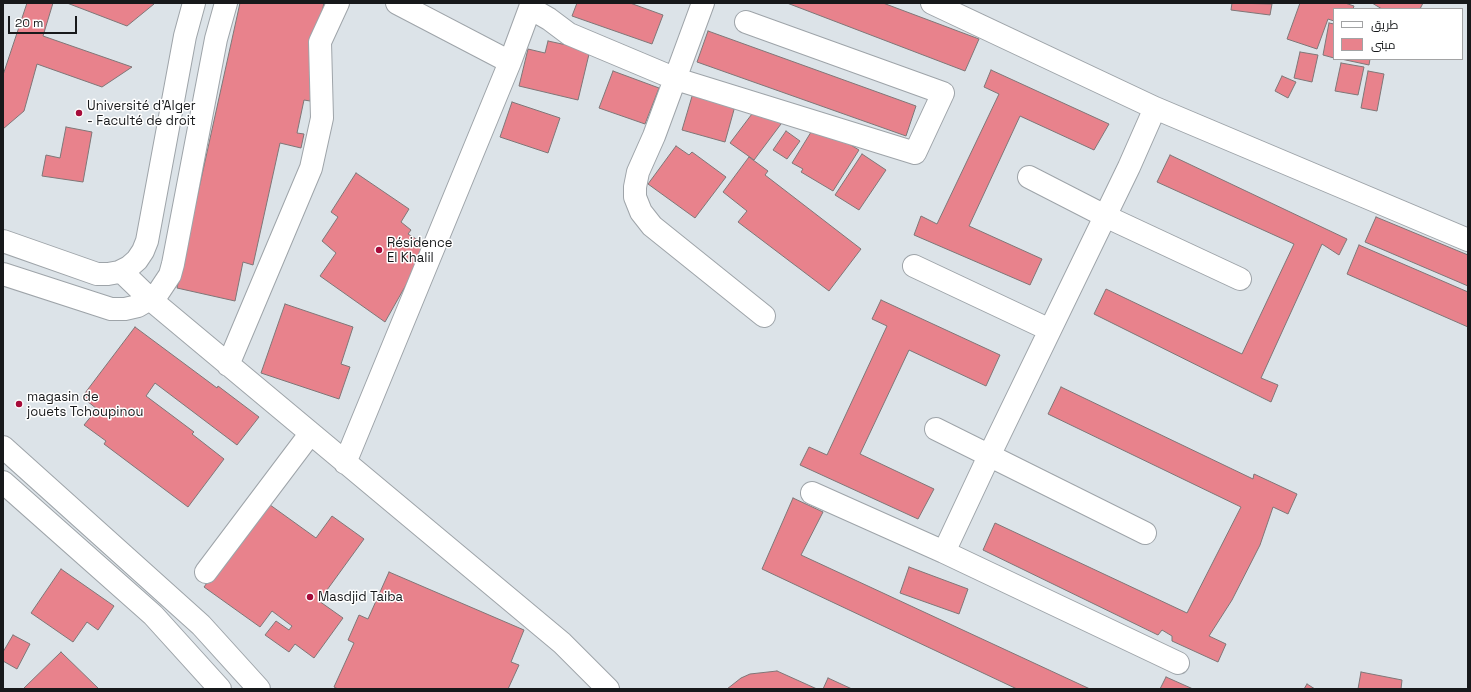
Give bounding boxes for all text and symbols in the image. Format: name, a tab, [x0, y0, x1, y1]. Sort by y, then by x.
scale bar	[10, 8, 79, 34]
legend	[1333, 8, 1463, 60]
text: 20 m	[15, 15, 43, 31]
text: طريق	[1371, 17, 1398, 33]
text: مبنى	[1371, 37, 1396, 53]
place label: Université d'Alger - Faculté de droit	[87, 98, 196, 129]
marker: Université d'Alger - Faculté de droit	[74, 108, 84, 118]
place label: Résidence El Khalil	[387, 235, 452, 266]
marker: Résidence El Khalil	[374, 245, 384, 255]
place label: magasin de jouets Tchoupinou	[27, 389, 143, 420]
marker: magasin de jouets Tchoupinou	[14, 399, 24, 409]
place label: Masdjid Taiba	[318, 589, 403, 605]
marker: Masdjid Taiba	[305, 592, 315, 602]

